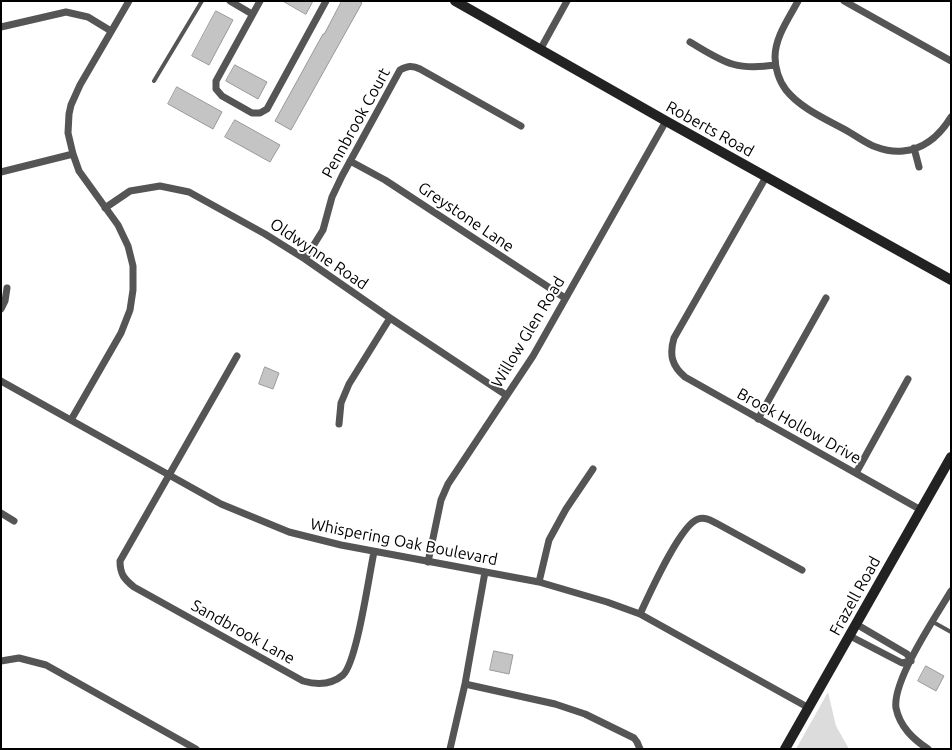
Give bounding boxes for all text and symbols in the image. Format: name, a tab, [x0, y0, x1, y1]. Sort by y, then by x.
street label: Pennbrook Court	[318, 65, 394, 181]
street label: Roberts Road	[663, 97, 757, 161]
street label: Greystone Lane	[414, 178, 518, 256]
street label: Oldwynne Road	[266, 214, 372, 294]
street label: Willow Glen Road	[487, 273, 569, 391]
street label: Brook Hollow Drive	[734, 384, 864, 468]
street label: Whispering Oak Boulevard	[309, 514, 499, 570]
street label: Frazell Road	[825, 553, 885, 639]
street label: Sandbrook Lane	[188, 596, 298, 668]

